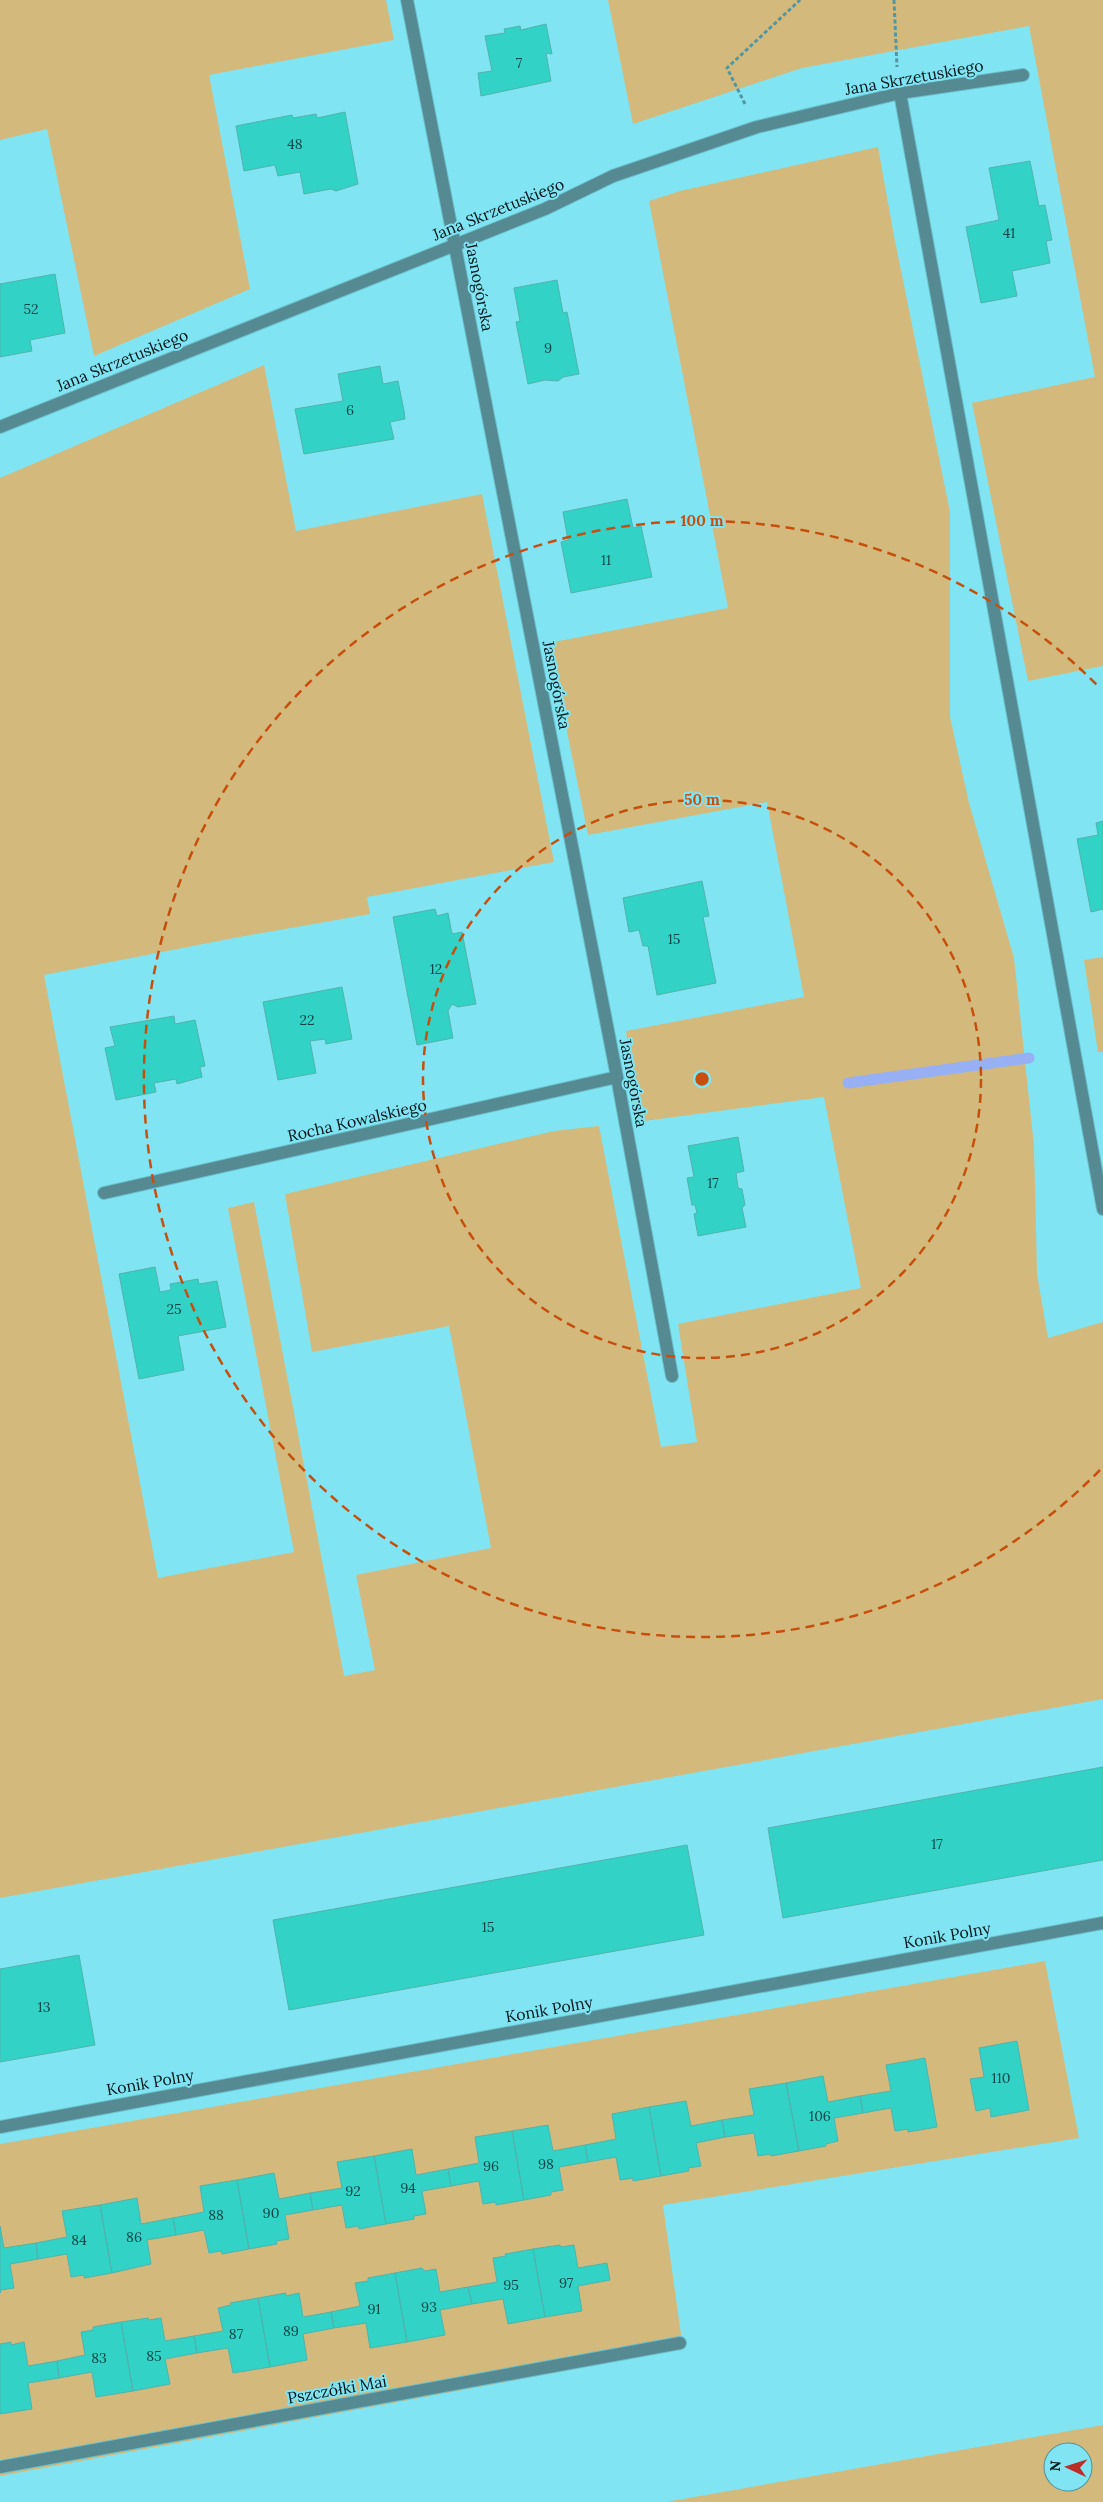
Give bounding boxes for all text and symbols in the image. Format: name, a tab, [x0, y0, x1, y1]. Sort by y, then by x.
house number: 7	[516, 54, 523, 72]
street label: Jana Skrzetuskiego	[842, 55, 985, 99]
house number: 48	[287, 135, 303, 153]
street label: Jana Skrzetuskiego	[428, 173, 567, 245]
house number: 41	[1003, 224, 1015, 242]
street label: Jasnogórska	[461, 240, 498, 333]
house number: 52	[23, 300, 39, 318]
street label: Jana Skrzetuskiego	[52, 324, 191, 396]
house number: 9	[544, 339, 552, 357]
house number: 6	[346, 401, 354, 419]
text: 100 m	[681, 511, 724, 530]
house number: 11	[601, 551, 611, 569]
street label: Jasnogórska	[538, 638, 575, 731]
text: 50 m	[684, 790, 720, 809]
house number: 15	[668, 930, 680, 948]
house number: 12	[430, 960, 442, 978]
house number: 22	[299, 1011, 315, 1029]
street label: Jasnogórska	[615, 1036, 652, 1129]
centre of rings	[693, 1070, 711, 1088]
street label: Rocha Kowalskiego	[285, 1094, 429, 1146]
house number: 17	[707, 1174, 719, 1192]
house number: 25	[166, 1300, 182, 1318]
house number: 17	[931, 1835, 943, 1853]
street label: Konik Polny	[902, 1917, 993, 1953]
house number: 15	[482, 1918, 494, 1936]
street label: Konik Polny	[504, 1991, 595, 2027]
house number: 13	[38, 1998, 51, 2016]
street label: Konik Polny	[105, 2064, 196, 2100]
house number: 110	[992, 2069, 1010, 2087]
house number: 106	[809, 2107, 831, 2125]
house number: 98	[538, 2155, 554, 2173]
house number: 96	[483, 2157, 499, 2175]
house number: 94	[400, 2179, 416, 2197]
house number: 92	[345, 2182, 361, 2200]
house number: 90	[263, 2204, 279, 2222]
house number: 88	[208, 2206, 224, 2224]
house number: 86	[126, 2228, 142, 2246]
house number: 84	[71, 2231, 87, 2249]
house number: 97	[559, 2274, 574, 2292]
house number: 95	[503, 2276, 519, 2294]
house number: 93	[421, 2298, 437, 2316]
house number: 91	[367, 2300, 381, 2318]
house number: 89	[283, 2322, 299, 2340]
house number: 87	[229, 2325, 244, 2343]
house number: 85	[146, 2347, 162, 2365]
house number: 83	[91, 2349, 107, 2367]
street label: Pszczółki Mai	[286, 2370, 388, 2408]
north arrow	[1043, 2442, 1093, 2492]
text: N	[1046, 2460, 1064, 2472]

